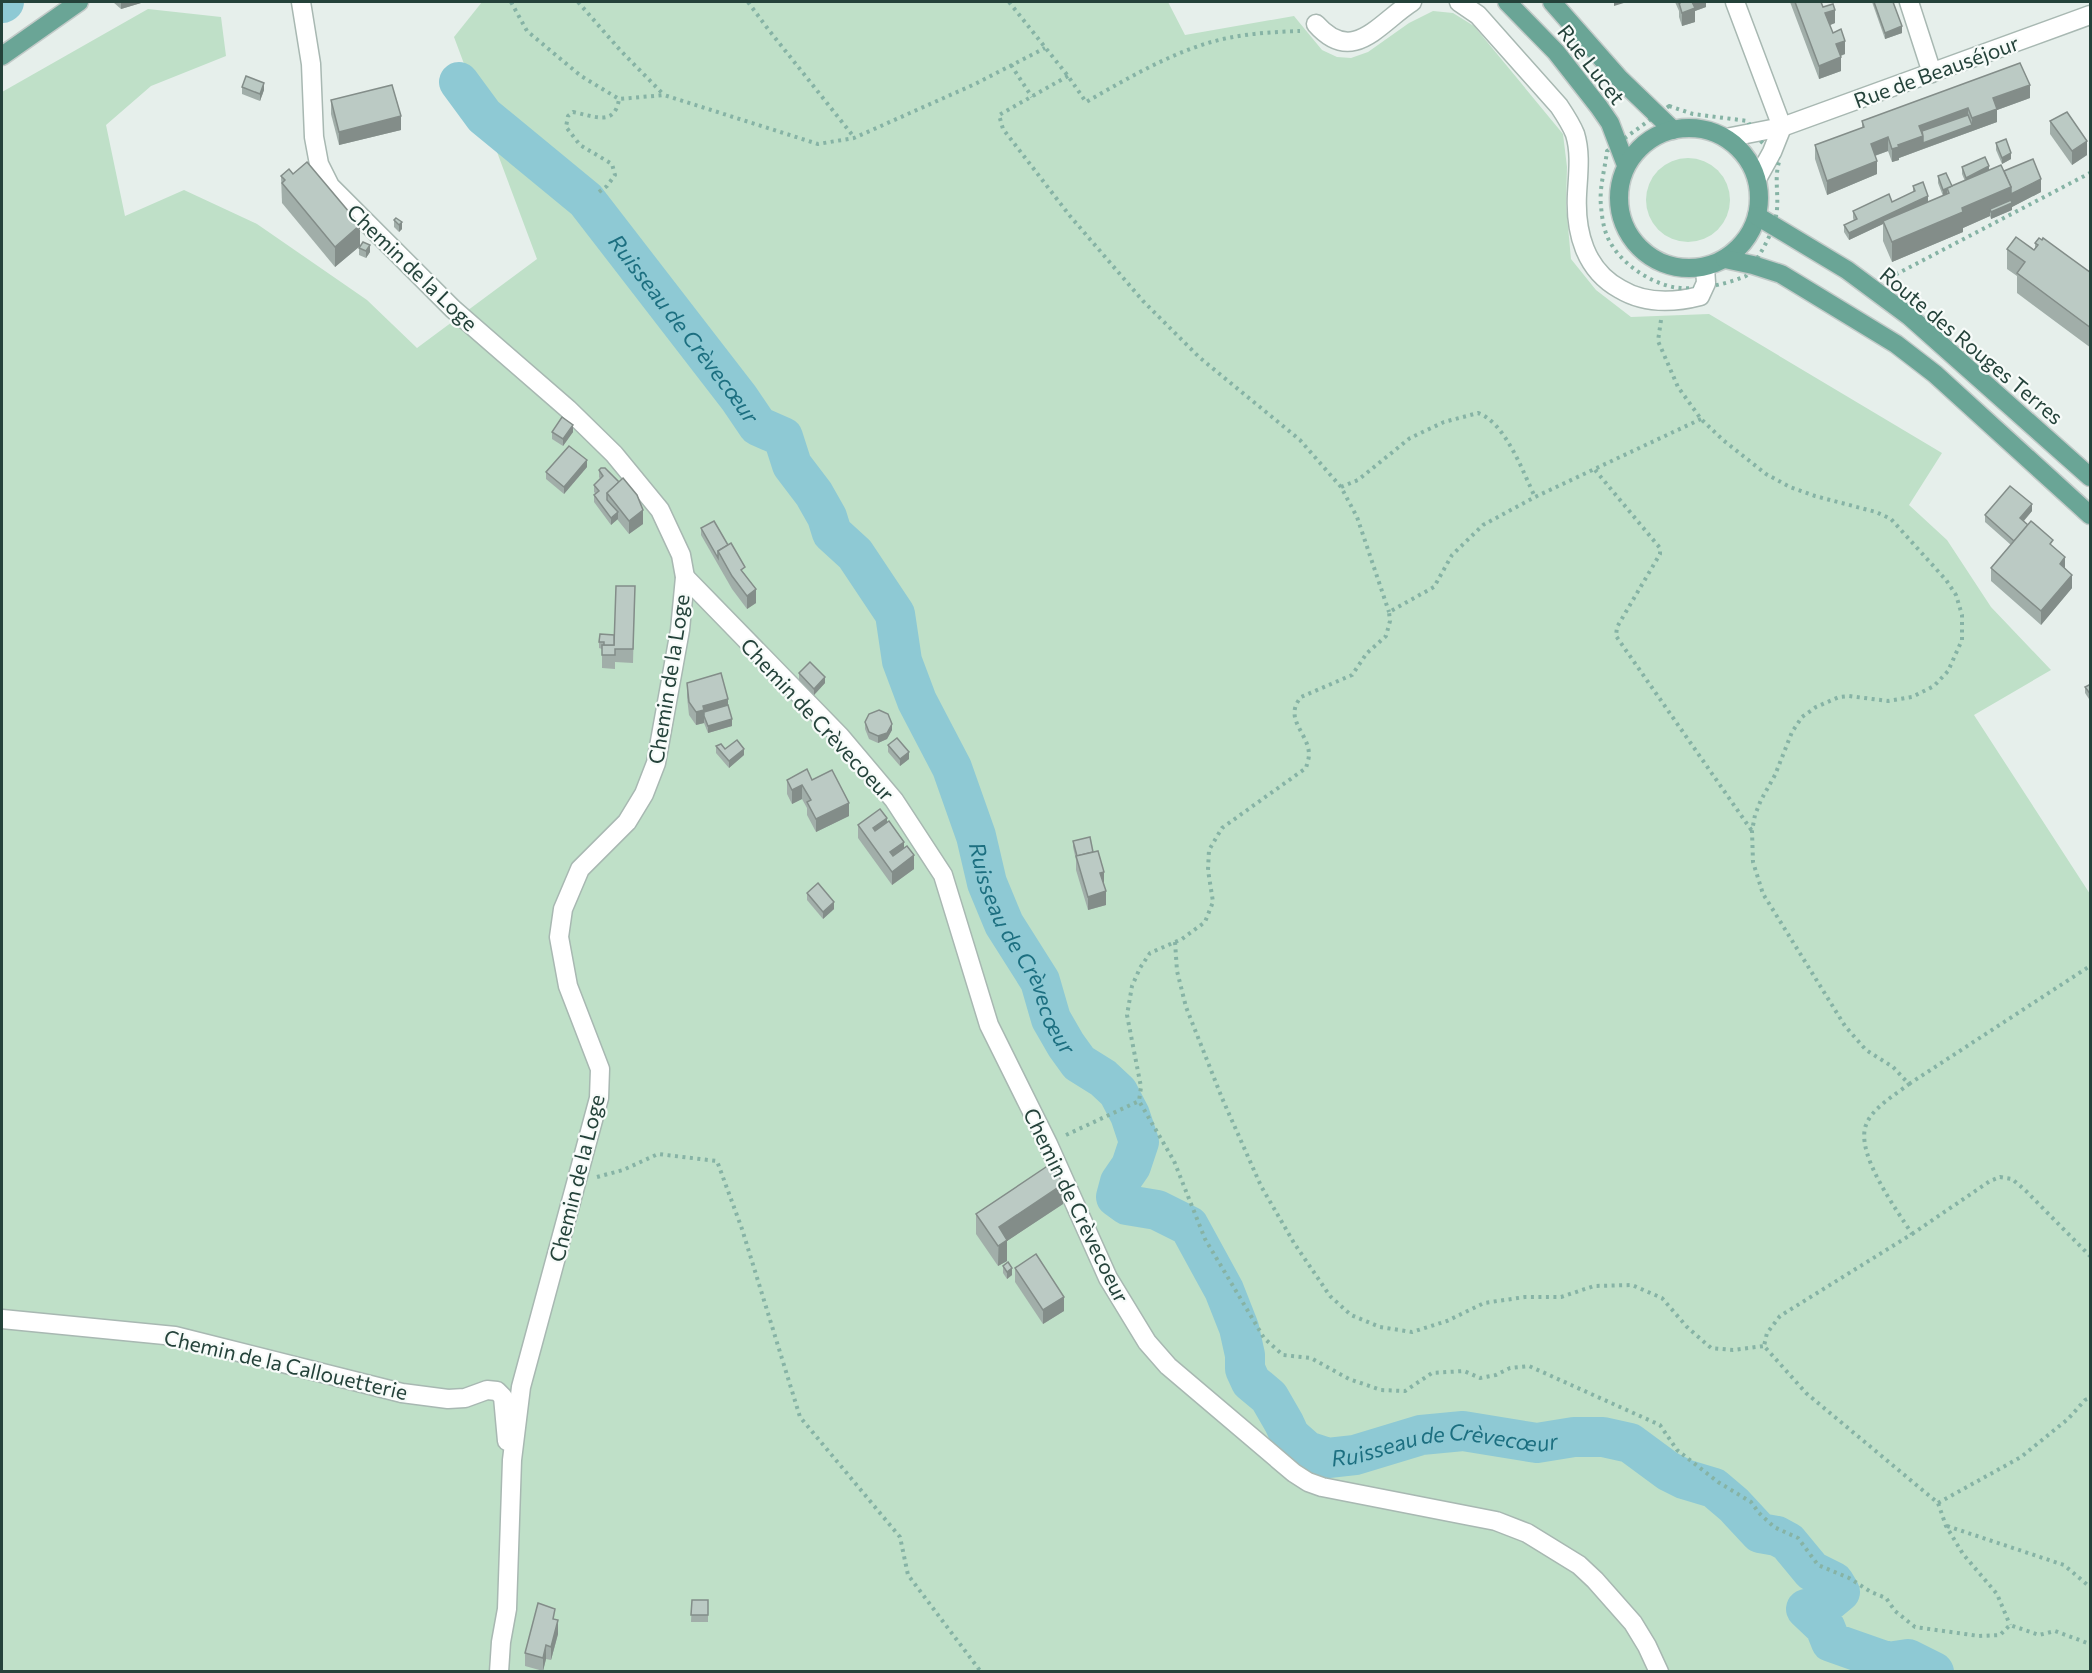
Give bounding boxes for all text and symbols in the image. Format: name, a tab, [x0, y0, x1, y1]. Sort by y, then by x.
street label: Rue Lucet	[1553, 19, 1631, 109]
street label: Rue de Beauséjour	[1850, 29, 2022, 113]
street label: Chemin de la Loge	[343, 198, 483, 336]
water label: Ruisseau de Crèvecœur	[604, 228, 766, 429]
street label: Route des Rouges Terres	[1875, 261, 2069, 429]
street label: Chemin de la Loge	[642, 592, 694, 766]
street label: Chemin de Crèvecoeur	[736, 632, 900, 806]
water label: Ruisseau de Crèvecœur	[964, 839, 1082, 1060]
street label: Chemin de la Loge	[543, 1092, 609, 1264]
street label: Chemin de Crèvecoeur	[1019, 1104, 1135, 1306]
street label: Chemin de la Callouetterie	[162, 1324, 410, 1404]
water label: Ruisseau de Crèvecœur	[1330, 1417, 1561, 1471]

